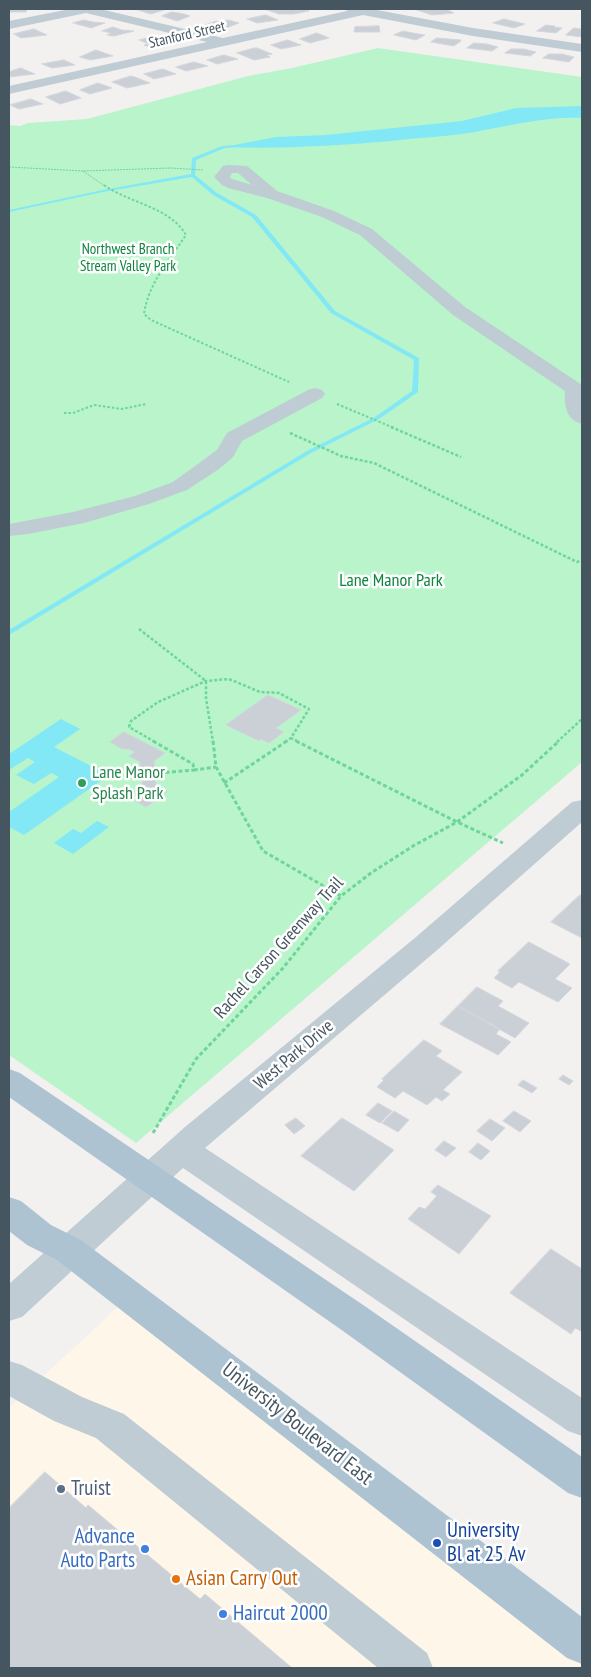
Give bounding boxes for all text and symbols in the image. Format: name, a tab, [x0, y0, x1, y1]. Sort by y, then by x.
street label: Stanford Street	[147, 17, 227, 53]
park label: Northwest Branch Stream Valley Park	[80, 241, 176, 276]
park label: Lane Manor Park	[339, 570, 443, 592]
place label: Lane Manor Splash Park	[92, 762, 165, 804]
marker: Lane Manor Splash Park	[76, 777, 88, 789]
street label: Rachel Carson Greenway Trail	[210, 873, 348, 1023]
street label: West Park Drive	[250, 1016, 338, 1094]
street label: University Boulevard East	[217, 1357, 377, 1491]
place label: Truist	[71, 1476, 111, 1502]
marker: Truist	[55, 1483, 67, 1495]
place label: University Bl at 25 Av	[447, 1518, 526, 1568]
place label: Advance Auto Parts	[60, 1524, 135, 1574]
marker: University Bl at 25 Av	[431, 1537, 443, 1549]
marker: Advance Auto Parts	[139, 1543, 151, 1555]
place label: Asian Carry Out	[186, 1566, 298, 1592]
marker: Asian Carry Out	[170, 1573, 182, 1585]
place label: Haircut 2000	[233, 1601, 328, 1627]
marker: Haircut 2000	[217, 1608, 229, 1620]

